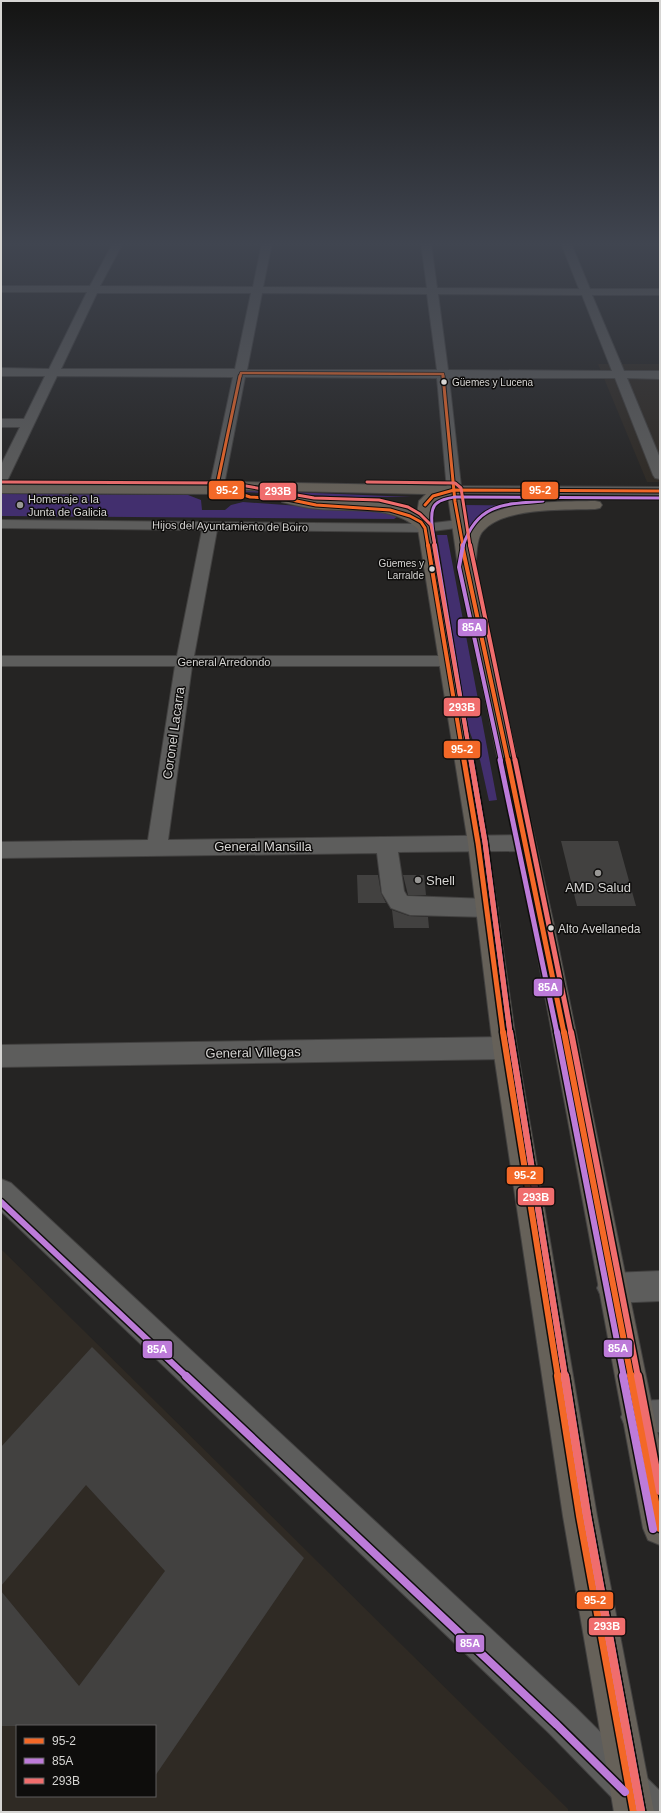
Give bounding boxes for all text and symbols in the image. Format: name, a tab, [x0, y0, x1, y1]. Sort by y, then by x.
marker: Güemes y Lucena	[439, 377, 449, 387]
place label: Güemes y Lucena	[452, 377, 534, 388]
line badge: 95-2	[208, 480, 245, 500]
line badge: 95-2	[521, 481, 559, 500]
line badge: 293B	[259, 482, 297, 501]
text: 95-2	[216, 484, 238, 496]
text: 95-2	[529, 484, 551, 496]
text: 293B	[265, 485, 291, 497]
place label: Homenaje a la Junta de Galicia	[28, 493, 108, 518]
marker: Homenaje a la Junta de Galicia	[15, 500, 25, 510]
street label: Hijos del Ayuntamiento de Boiro	[152, 519, 308, 533]
place label: Güemes y Larralde	[378, 558, 424, 581]
marker: Güemes y Larralde	[427, 564, 437, 574]
line badge: 85A	[457, 618, 487, 637]
text: 85A	[462, 621, 482, 633]
street label: General Arredondo	[178, 656, 270, 668]
street label: Coronel Lacarra	[160, 685, 188, 780]
line badge: 293B	[443, 697, 481, 717]
text: 293B	[449, 701, 475, 713]
line badge: 95-2	[443, 740, 481, 759]
text: 95-2	[451, 743, 473, 755]
street label: General Mansilla	[214, 839, 313, 854]
marker: AMD Salud	[593, 868, 603, 878]
place label: Shell	[426, 873, 455, 888]
marker: Shell	[413, 875, 423, 885]
place label: AMD Salud	[565, 880, 631, 895]
place label: Alto Avellaneda	[558, 922, 641, 936]
marker: Alto Avellaneda	[546, 923, 556, 933]
line badge: 85A	[533, 978, 563, 997]
text: 85A	[538, 981, 558, 993]
street label: General Villegas	[205, 1044, 301, 1061]
line badge: 95-2	[506, 1166, 544, 1185]
text: 95-2	[514, 1169, 536, 1181]
line badge: 293B	[517, 1187, 555, 1206]
text: 293B	[523, 1191, 549, 1203]
line badge: 85A	[603, 1339, 633, 1358]
line badge: 85A	[142, 1340, 173, 1359]
text: 85A	[608, 1342, 628, 1354]
text: 85A	[147, 1343, 167, 1355]
line badge: 95-2	[576, 1591, 614, 1610]
text: 95-2	[584, 1594, 606, 1606]
line badge: 293B	[588, 1617, 626, 1636]
text: 293B	[594, 1620, 620, 1632]
line badge: 85A	[455, 1634, 485, 1653]
text: 85A	[460, 1637, 480, 1649]
legend	[16, 1725, 156, 1797]
text: 95-2	[52, 1734, 76, 1748]
text: 85A	[52, 1754, 73, 1768]
text: 293B	[52, 1774, 80, 1788]

